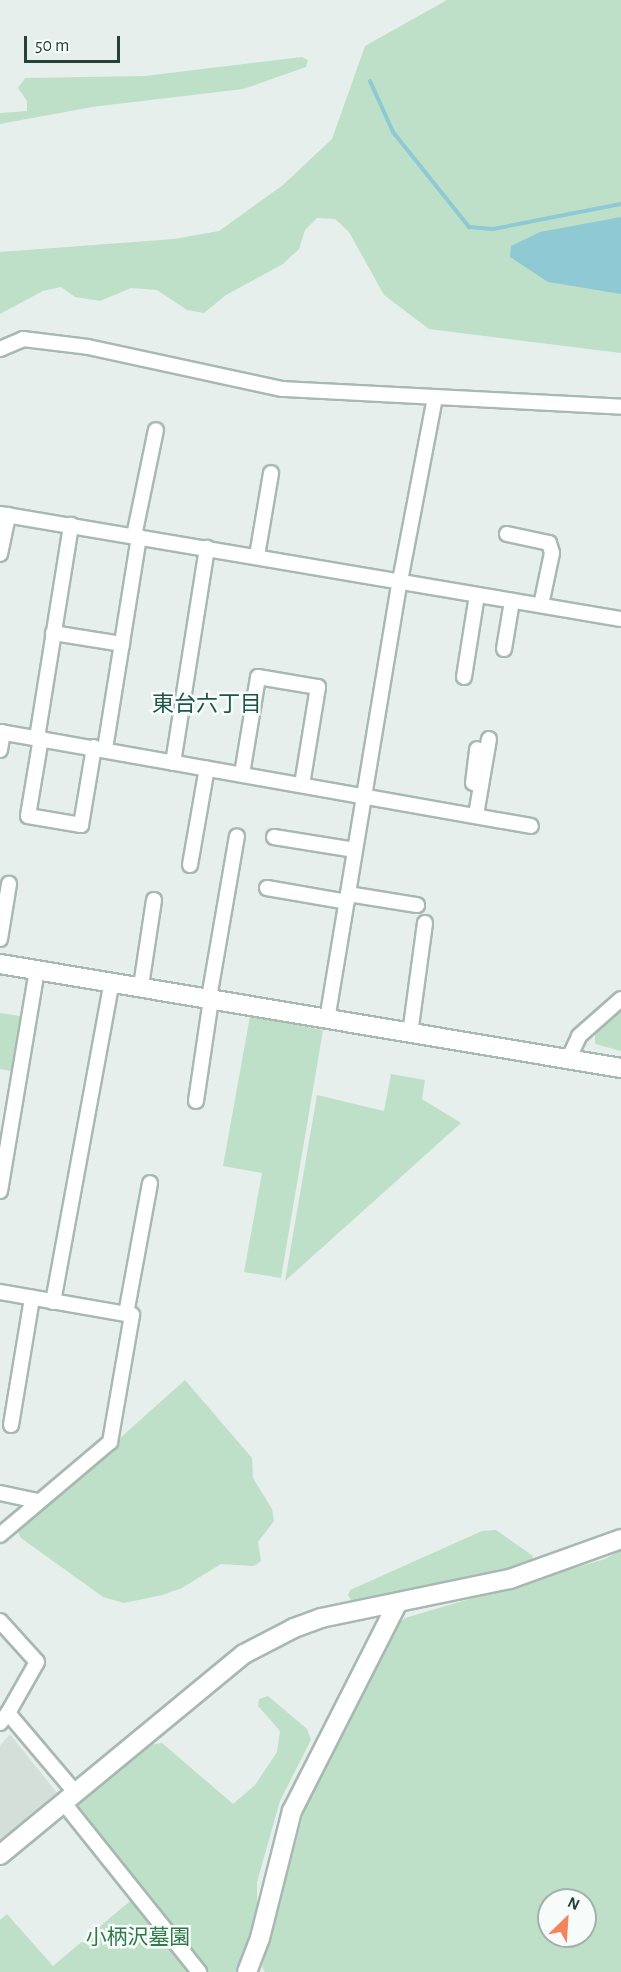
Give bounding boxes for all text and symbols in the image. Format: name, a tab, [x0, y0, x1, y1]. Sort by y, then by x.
scale bar	[27, 24, 123, 62]
text: 50 m	[35, 37, 69, 55]
district label: 東台六丁目	[152, 692, 262, 718]
north arrow	[537, 1888, 597, 1948]
text: N	[565, 1894, 582, 1913]
park label: 小柄沢墓園	[86, 1925, 190, 1951]

